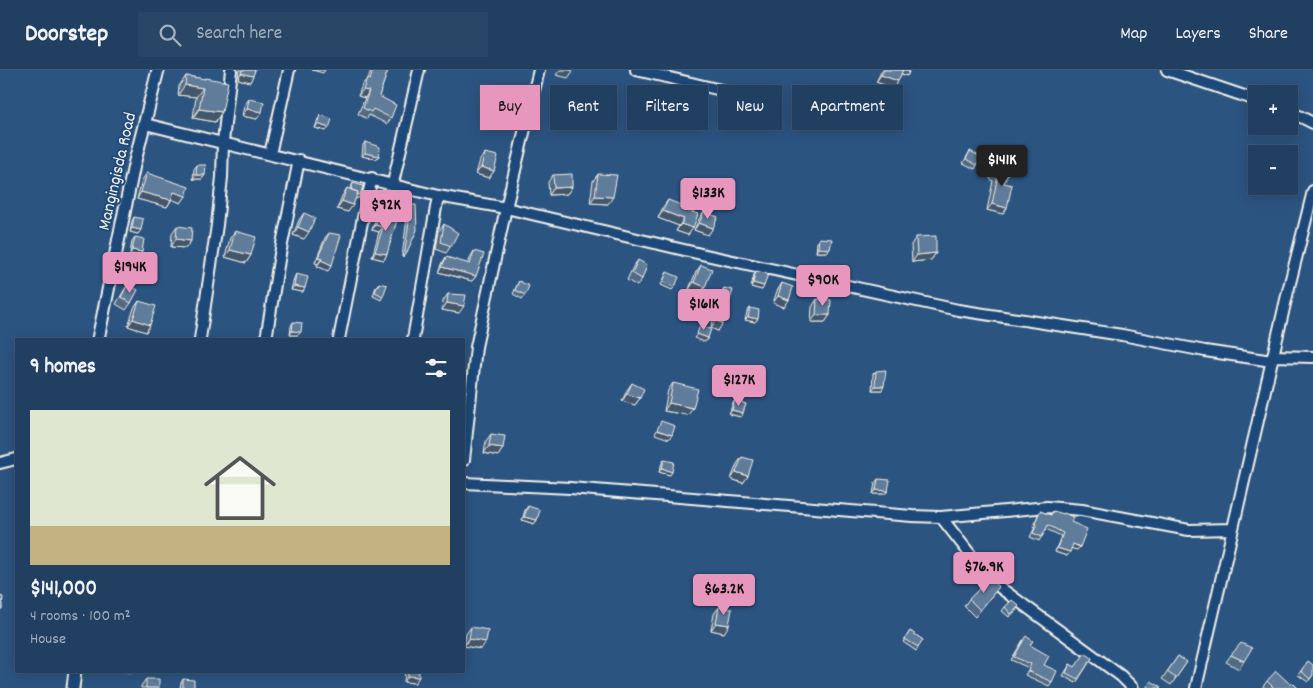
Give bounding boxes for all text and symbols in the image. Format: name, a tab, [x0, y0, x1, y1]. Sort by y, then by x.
search box	[138, 12, 488, 57]
text: Doorstep	[25, 18, 108, 52]
icon: search	[156, 21, 184, 49]
text: Search here	[196, 21, 282, 48]
text: Map	[1120, 22, 1147, 47]
text: Layers	[1175, 22, 1221, 47]
text: Share	[1249, 22, 1288, 47]
chip: Buy	[480, 85, 540, 130]
chip: Rent	[550, 85, 617, 130]
chip: Filters	[627, 85, 708, 130]
chip: New	[718, 85, 782, 130]
chip: Apartment	[792, 85, 903, 130]
map controls	[1248, 85, 1298, 195]
button: +	[1248, 85, 1298, 135]
street label: Mangingisda Road	[93, 110, 144, 233]
pin: $141K	[967, 144, 1037, 187]
button: −	[1248, 145, 1298, 195]
text: $141K	[987, 149, 1017, 172]
pin: $133K	[673, 178, 743, 220]
text: $133K	[691, 182, 725, 205]
pin: $92K	[356, 190, 416, 232]
text: $92K	[371, 194, 401, 217]
pin: $194K	[95, 252, 165, 294]
text: $194K	[114, 256, 146, 279]
pin: $90K	[793, 264, 853, 307]
text: $90K	[807, 269, 839, 292]
pin: $161K	[669, 288, 739, 331]
text: $161K	[689, 293, 719, 316]
text: 9 homes	[30, 353, 96, 383]
icon: filters	[422, 354, 450, 382]
pin: $127K	[704, 364, 774, 407]
text: $127K	[723, 369, 755, 392]
icon: home	[195, 443, 285, 533]
pin: $76.9K	[943, 552, 1025, 594]
text: $76.9K	[964, 556, 1004, 579]
pin: $63.2K	[683, 574, 765, 616]
text: $141,000	[30, 575, 97, 605]
text: $63.2K	[704, 578, 744, 601]
text: 4 rooms · 100 m²	[30, 605, 131, 628]
text: House	[30, 628, 66, 651]

